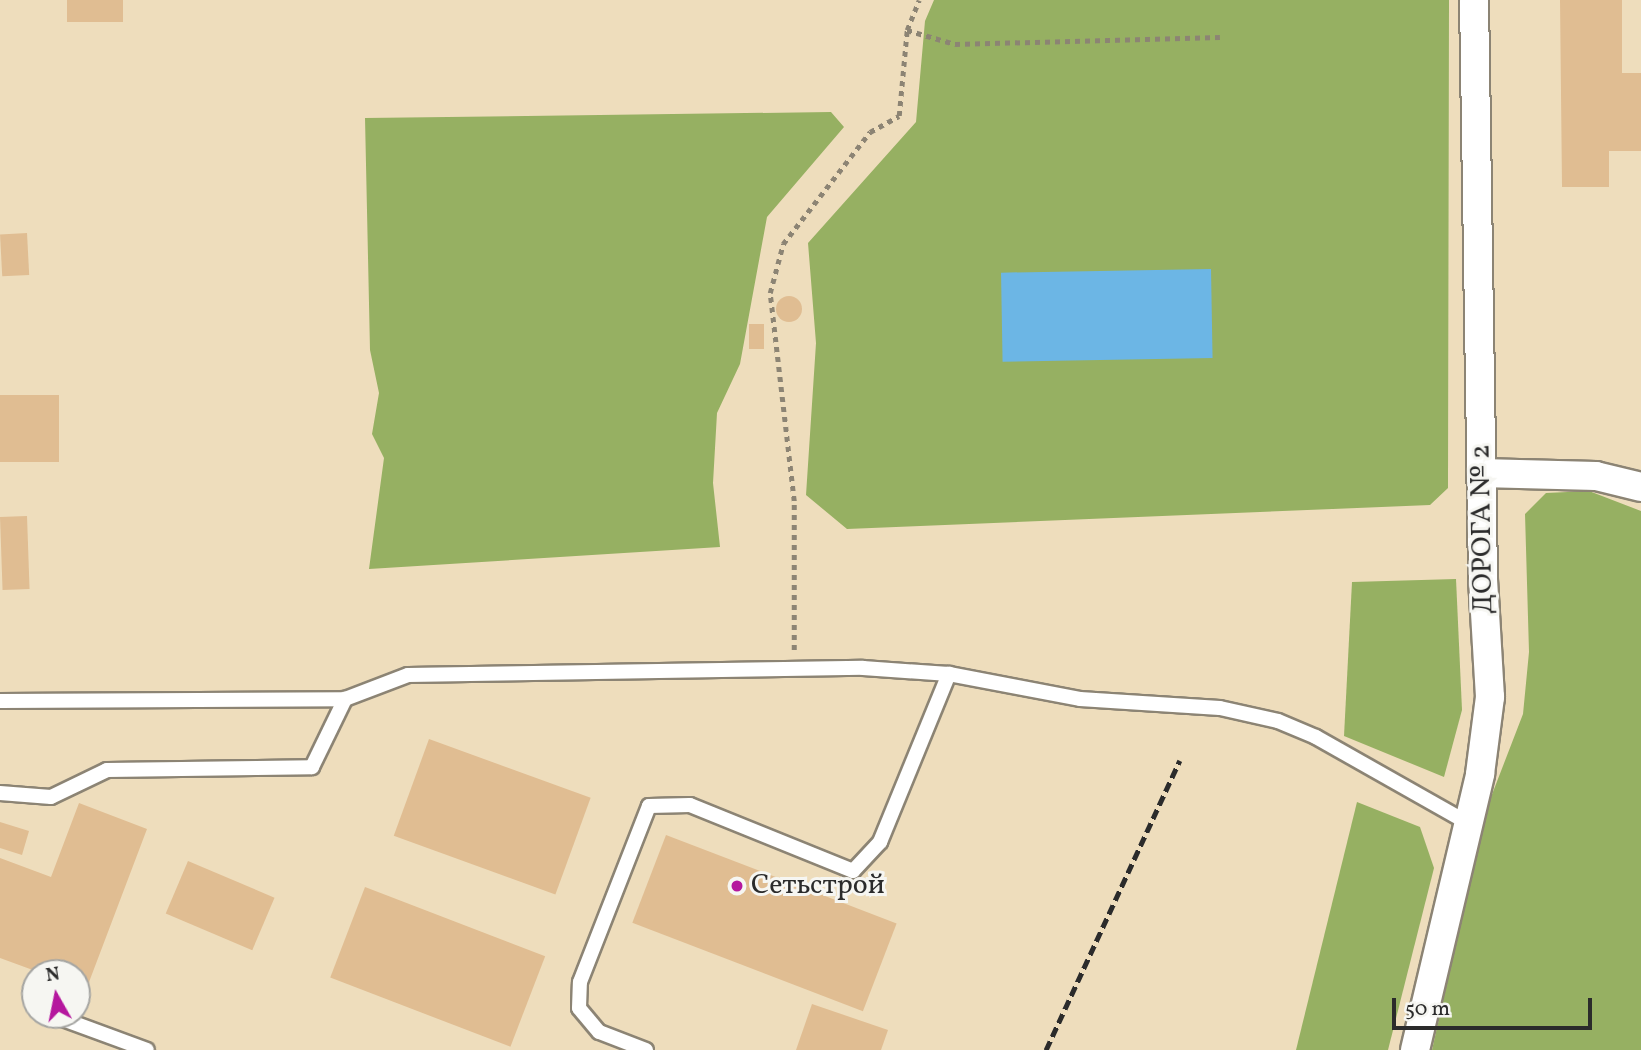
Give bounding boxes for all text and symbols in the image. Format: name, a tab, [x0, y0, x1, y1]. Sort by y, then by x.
street label: ДОРОГА № 2	[1465, 444, 1501, 614]
place label: Сетьстрой	[751, 869, 885, 903]
marker: Сетьстрой	[729, 878, 745, 894]
north arrow	[21, 959, 91, 1029]
text: N	[44, 961, 62, 989]
scale bar	[1396, 984, 1596, 1028]
text: 50 m	[1405, 995, 1450, 1024]

